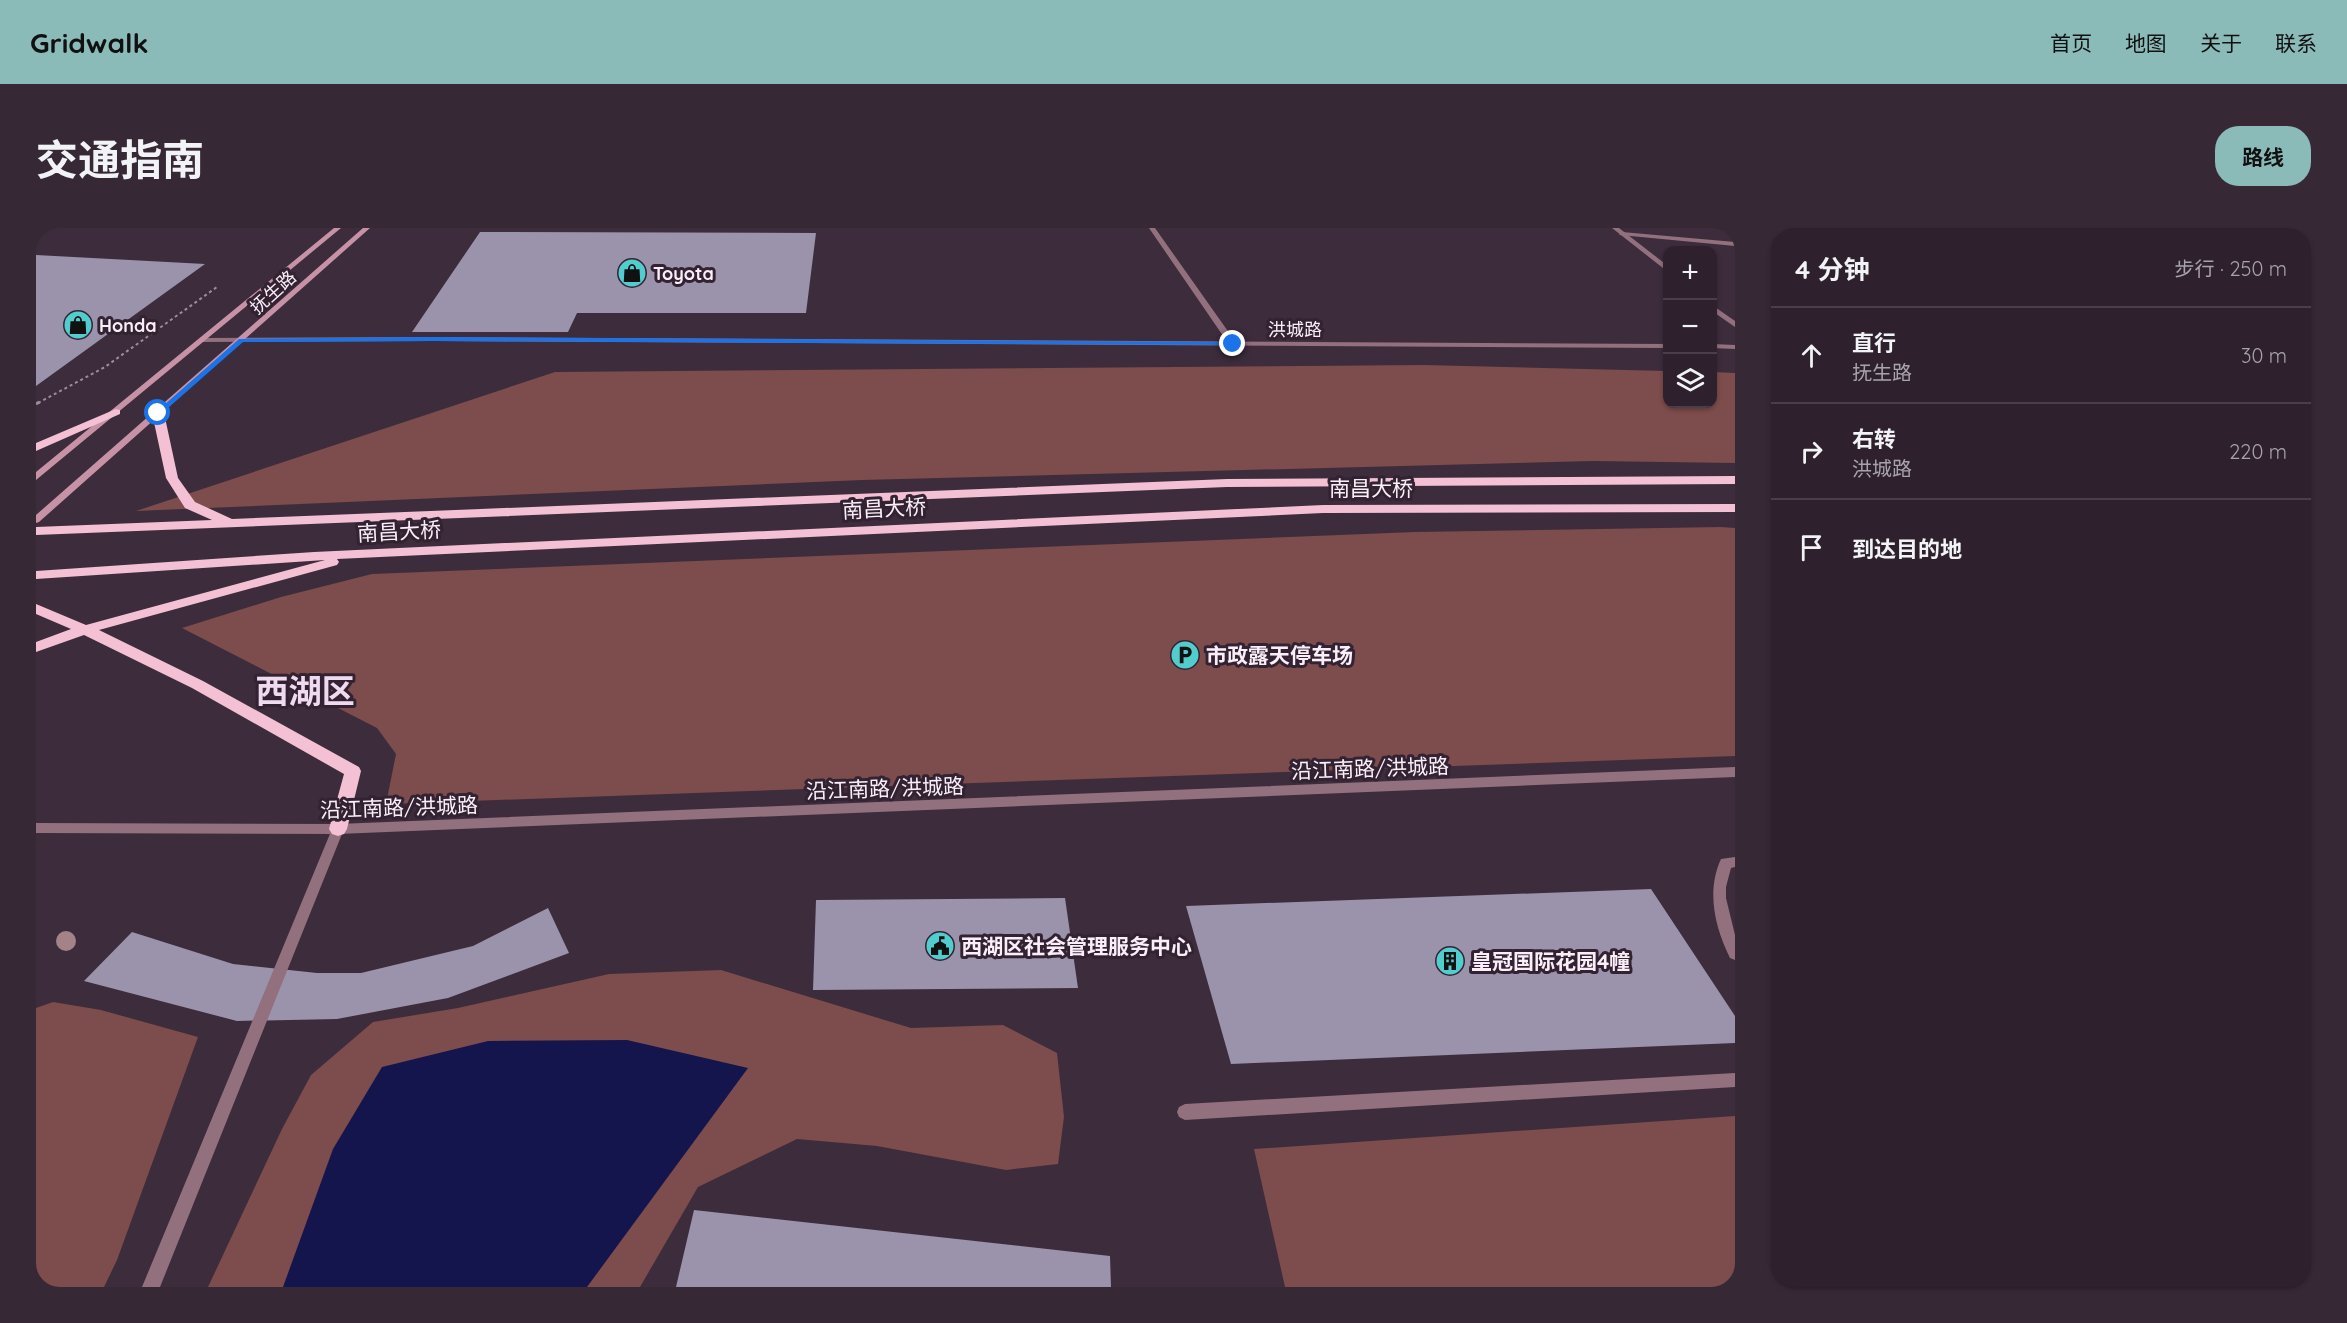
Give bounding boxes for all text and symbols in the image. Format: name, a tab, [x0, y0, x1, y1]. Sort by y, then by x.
text: Gridwalk	[30, 25, 149, 60]
text: 首页	[2050, 30, 2092, 56]
text: 地图	[2125, 30, 2167, 56]
text: 关于	[2200, 30, 2242, 56]
text: 联系	[2275, 30, 2317, 56]
button: 路线	[2215, 126, 2311, 186]
text: 交通指南	[36, 133, 204, 186]
map controls	[1663, 246, 1717, 408]
button: +	[1663, 246, 1717, 300]
text: 4 分钟	[1795, 253, 1870, 286]
text: 步行 · 250 m	[2175, 256, 2287, 281]
shop icon: Toyota	[616, 257, 648, 289]
place label: Toyota	[653, 262, 714, 285]
street label: 抚生路	[245, 265, 301, 319]
button: −	[1663, 300, 1717, 354]
shop icon: Honda	[62, 309, 94, 341]
place label: Honda	[99, 314, 157, 337]
street label: 洪城路	[1268, 318, 1322, 341]
text: 直行	[1852, 329, 1896, 357]
route end	[1219, 330, 1245, 356]
icon: ahead	[1795, 339, 1828, 372]
text: 30 m	[2241, 343, 2287, 368]
button: layers	[1663, 354, 1717, 408]
text: 抚生路	[1852, 360, 1912, 385]
route start	[144, 399, 170, 425]
text: 右转	[1852, 425, 1896, 453]
icon: right	[1795, 435, 1828, 468]
text: 220 m	[2229, 439, 2287, 464]
text: 洪城路	[1852, 456, 1912, 481]
street label: 南昌大桥	[1329, 475, 1413, 501]
street label: 南昌大桥	[841, 493, 927, 523]
street label: 南昌大桥	[356, 516, 442, 546]
icon: arrive	[1795, 531, 1828, 564]
text: 到达目的地	[1852, 535, 1962, 563]
parking icon: 市政露天停车场	[1169, 639, 1201, 671]
place label: 市政露天停车场	[1206, 642, 1353, 668]
district label: 西湖区	[256, 670, 355, 711]
street label: 沿江南路/洪城路	[1291, 752, 1449, 784]
street label: 沿江南路/洪城路	[806, 772, 964, 804]
street label: 沿江南路/洪城路	[320, 791, 478, 823]
public building icon: 西湖区社会管理服务中心	[924, 930, 956, 962]
place label: 西湖区社会管理服务中心	[961, 933, 1192, 959]
building icon: 皇冠国际花园4幢	[1434, 945, 1466, 977]
place label: 皇冠国际花园4幢	[1471, 948, 1630, 974]

